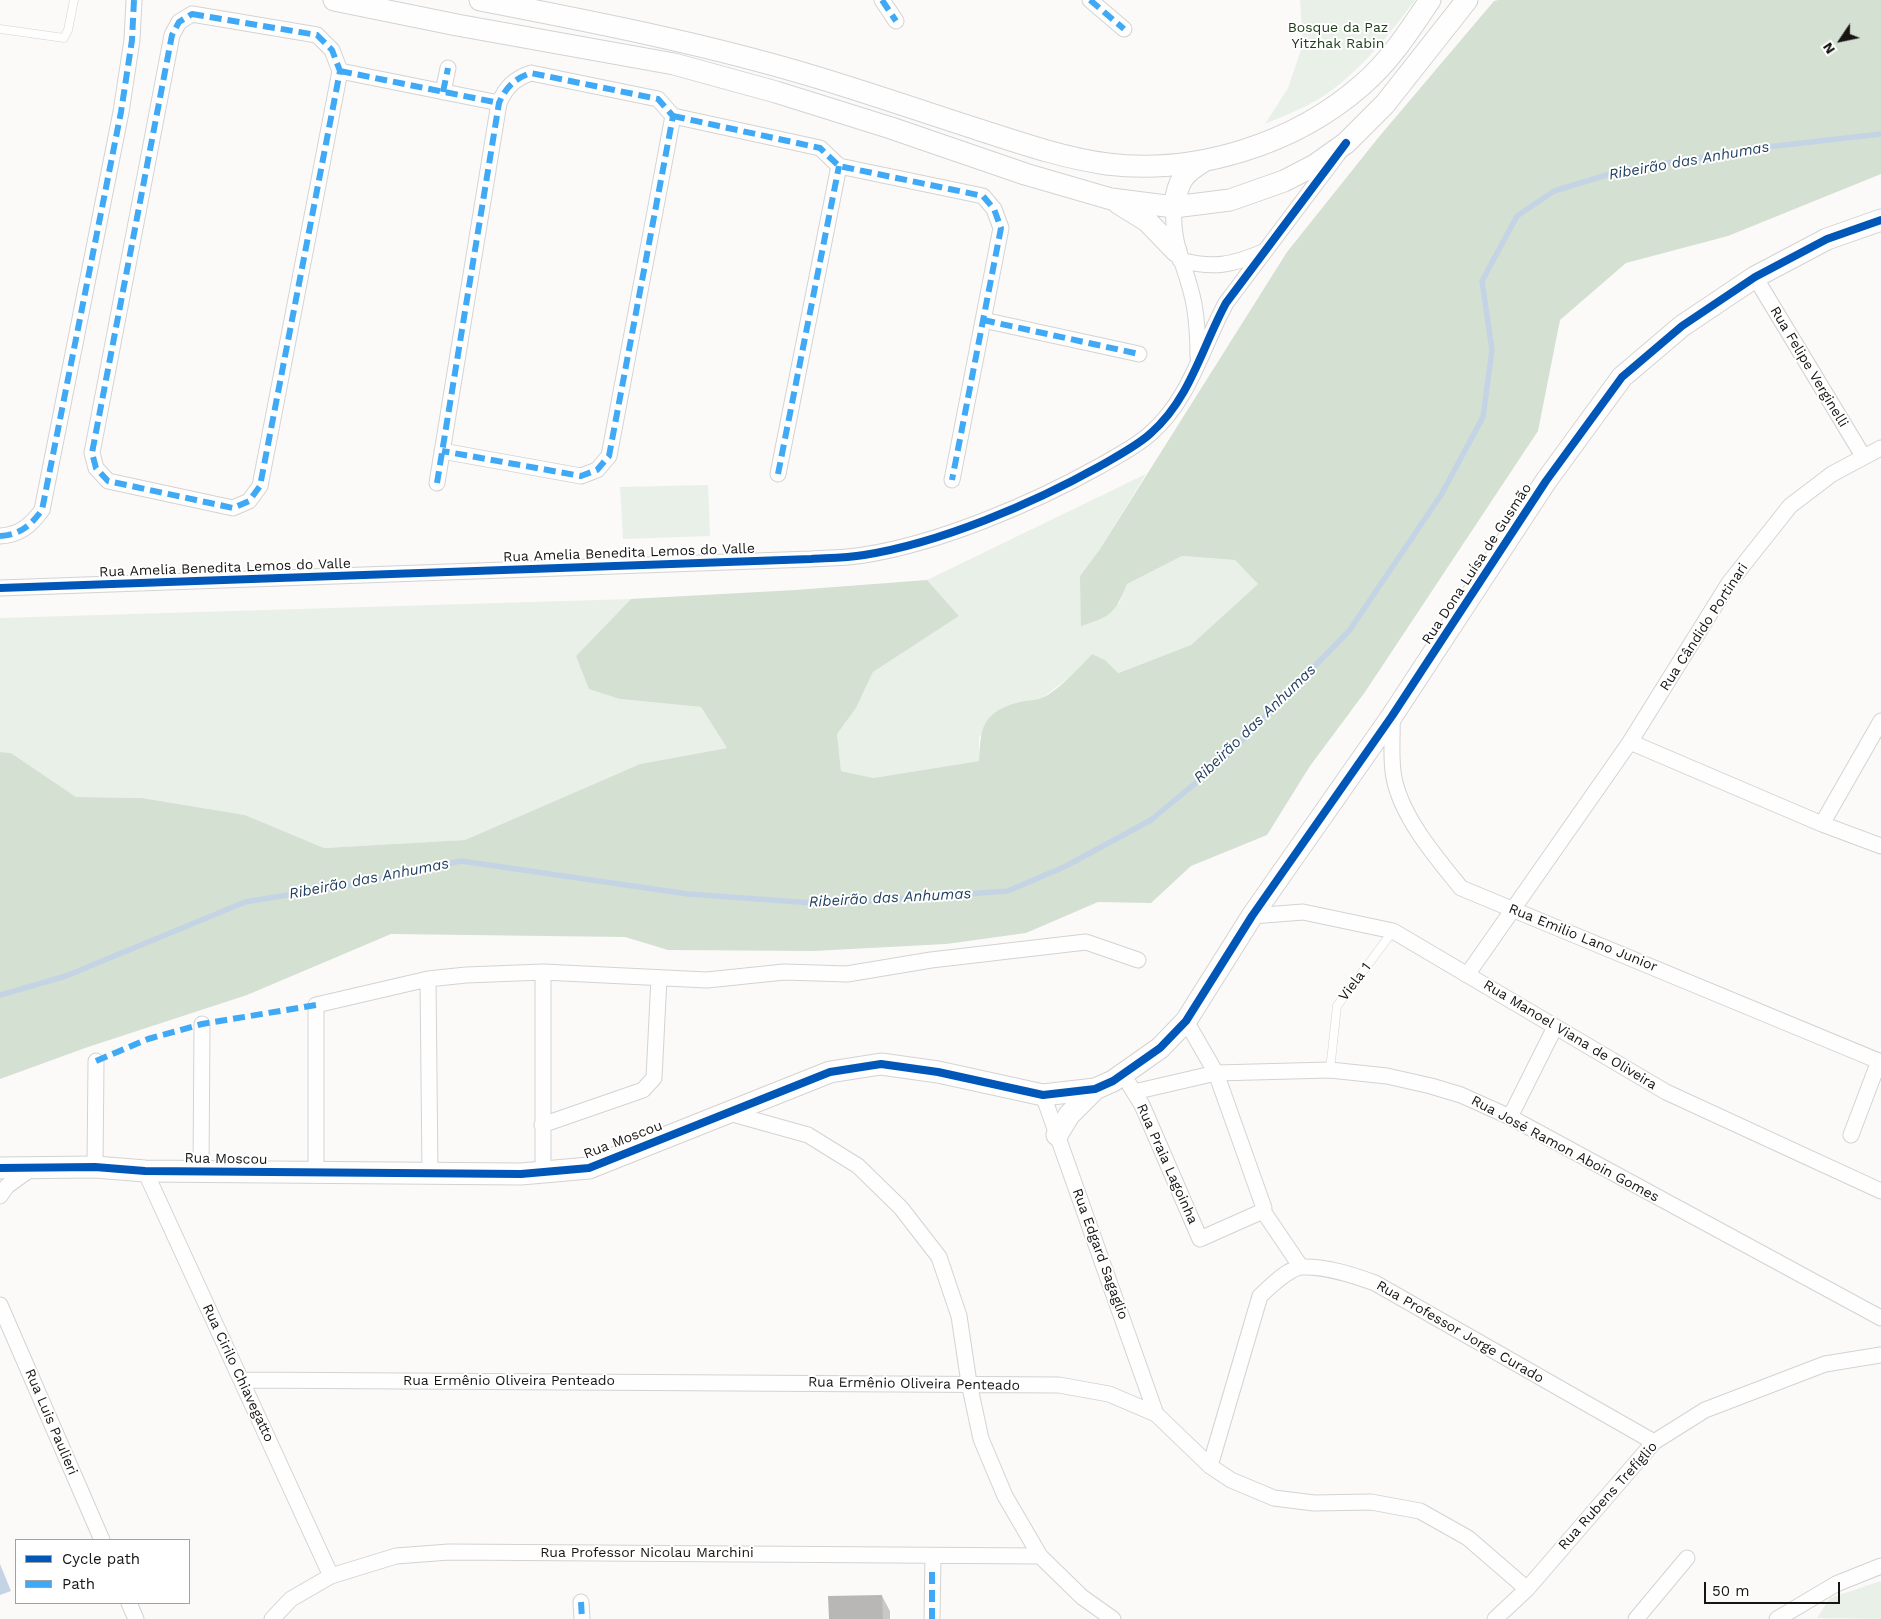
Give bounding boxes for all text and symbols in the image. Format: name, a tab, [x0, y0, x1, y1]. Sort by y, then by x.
north arrow	[1816, 15, 1866, 65]
park label: Bosque da Paz Yitzhak Rabin	[1288, 20, 1388, 52]
text: N	[1819, 40, 1838, 57]
water label: Ribeirão das Anhumas	[1607, 138, 1771, 184]
street label: Rua Felipe Verginelli	[1766, 304, 1852, 430]
street label: Rua Dona Luísa de Gusmão	[1419, 480, 1535, 648]
street label: Rua Amelia Benedita Lemos do Valle	[503, 540, 755, 566]
street label: Rua Amelia Benedita Lemos do Valle	[99, 555, 351, 581]
street label: Rua Cândido Portinari	[1656, 560, 1752, 694]
water label: Ribeirão das Anhumas	[1190, 661, 1320, 787]
water label: Ribeirão das Anhumas	[288, 855, 450, 903]
water label: Ribeirão das Anhumas	[808, 885, 972, 911]
street label: Rua Emilio Lano Junior	[1506, 900, 1660, 976]
street label: Viela 1	[1335, 960, 1375, 1004]
street label: Rua Manoel Viana de Oliveira	[1480, 977, 1660, 1093]
street label: Rua José Ramon Aboin Gomes	[1468, 1092, 1662, 1206]
street label: Rua Praia Lagoinha	[1133, 1101, 1201, 1227]
street label: Rua Moscou	[581, 1117, 665, 1163]
street label: Rua Moscou	[184, 1150, 268, 1168]
street label: Rua Edgard Sagaglio	[1068, 1186, 1132, 1322]
street label: Rua Professor Jorge Curado	[1373, 1277, 1547, 1387]
street label: Rua Cirilo Chiavegatto	[199, 1301, 277, 1445]
street label: Rua Luis Paulieri	[21, 1366, 81, 1478]
street label: Rua Ermênio Oliveira Penteado	[403, 1373, 615, 1389]
street label: Rua Ermênio Oliveira Penteado	[808, 1374, 1020, 1394]
street label: Rua Rubens Trefíglio	[1555, 1438, 1661, 1554]
legend	[15, 1539, 190, 1604]
street label: Rua Professor Nicolau Marchini	[540, 1545, 754, 1561]
text: Cycle path	[62, 1550, 140, 1568]
scale bar	[1706, 1572, 1842, 1604]
text: Path	[62, 1575, 95, 1593]
text: 50 m	[1712, 1582, 1749, 1600]

